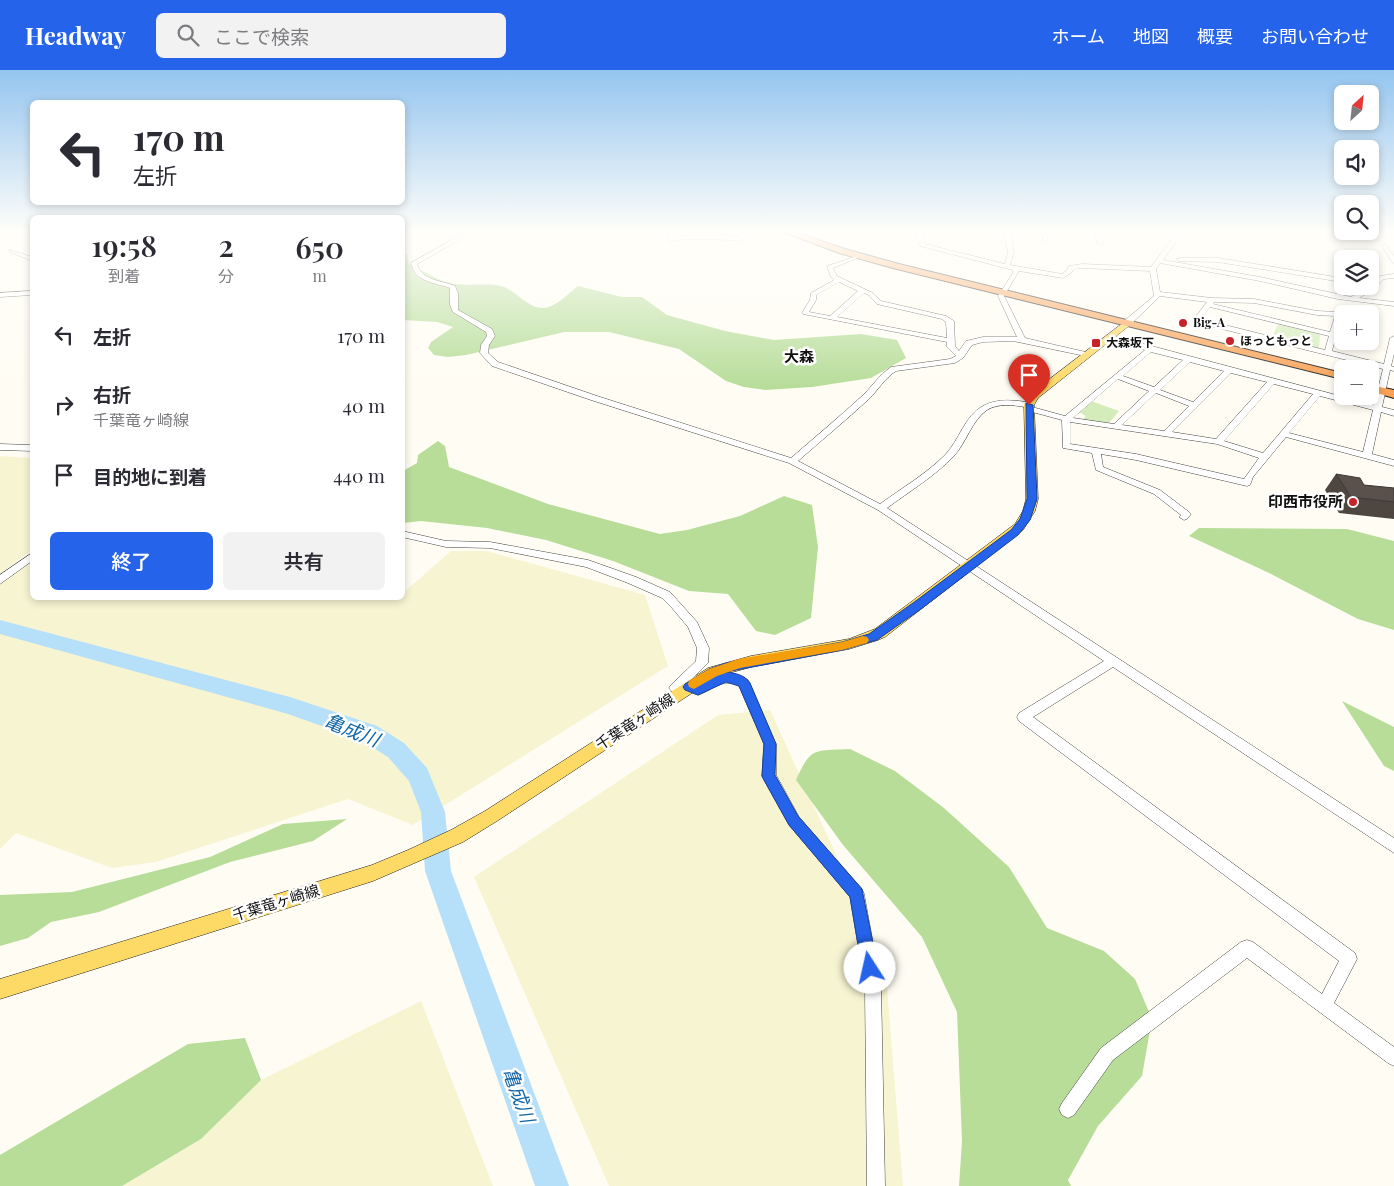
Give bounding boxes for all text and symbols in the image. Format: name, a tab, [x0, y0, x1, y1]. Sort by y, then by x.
search box	[156, 13, 506, 58]
text: Headway	[25, 19, 126, 51]
icon: search	[174, 21, 202, 49]
text: ここで検索	[214, 23, 309, 49]
text: ホーム	[1052, 24, 1105, 48]
text: 地図	[1133, 24, 1169, 48]
text: 概要	[1197, 24, 1233, 48]
text: お問い合わせ	[1261, 24, 1369, 48]
north arrow	[1334, 85, 1379, 130]
map controls	[1334, 85, 1379, 405]
text: 170 m	[133, 113, 225, 160]
icon: left	[50, 120, 115, 185]
button: sound	[1334, 140, 1379, 185]
text: 左折	[133, 160, 177, 190]
button: search	[1334, 195, 1379, 240]
text: 19:58	[91, 225, 157, 265]
text: 2	[218, 225, 234, 265]
text: 650	[295, 227, 344, 267]
button: layers	[1334, 250, 1379, 295]
text: 到着	[108, 265, 140, 286]
text: 分	[218, 265, 234, 286]
text: m	[312, 265, 327, 286]
button: +	[1334, 305, 1379, 350]
place label: Big-A	[1193, 314, 1226, 330]
marker: Big-A	[1177, 317, 1189, 329]
icon: left	[50, 321, 78, 349]
text: 170 m	[337, 322, 385, 348]
text: 左折	[93, 323, 131, 349]
place label: ほっともっと	[1240, 332, 1312, 348]
place label: 大森坂下	[1106, 334, 1154, 350]
marker: ほっともっと	[1224, 335, 1236, 347]
marker: 大森坂下	[1090, 337, 1102, 349]
district label: 大森	[784, 346, 814, 366]
pin	[1008, 354, 1050, 405]
button: −	[1334, 360, 1379, 405]
icon: arrive	[1015, 361, 1043, 389]
text: 右折	[93, 381, 131, 407]
icon: right	[50, 391, 78, 419]
text: 40 m	[343, 392, 385, 418]
text: 千葉竜ヶ崎線	[93, 409, 189, 430]
icon: arrive	[50, 461, 78, 489]
text: 440 m	[333, 462, 385, 488]
text: 目的地に到着	[93, 463, 207, 489]
place label: 印西市役所	[1268, 491, 1343, 511]
marker: 印西市役所	[1347, 496, 1359, 508]
button: 終了	[50, 532, 213, 590]
button: 共有	[223, 532, 385, 590]
street label: 千葉竜ヶ崎線	[591, 688, 678, 754]
water label: 亀成川	[321, 706, 386, 753]
street label: 千葉竜ヶ崎線	[230, 879, 322, 925]
position arrow	[843, 941, 895, 993]
water label: 亀成川	[498, 1063, 543, 1128]

